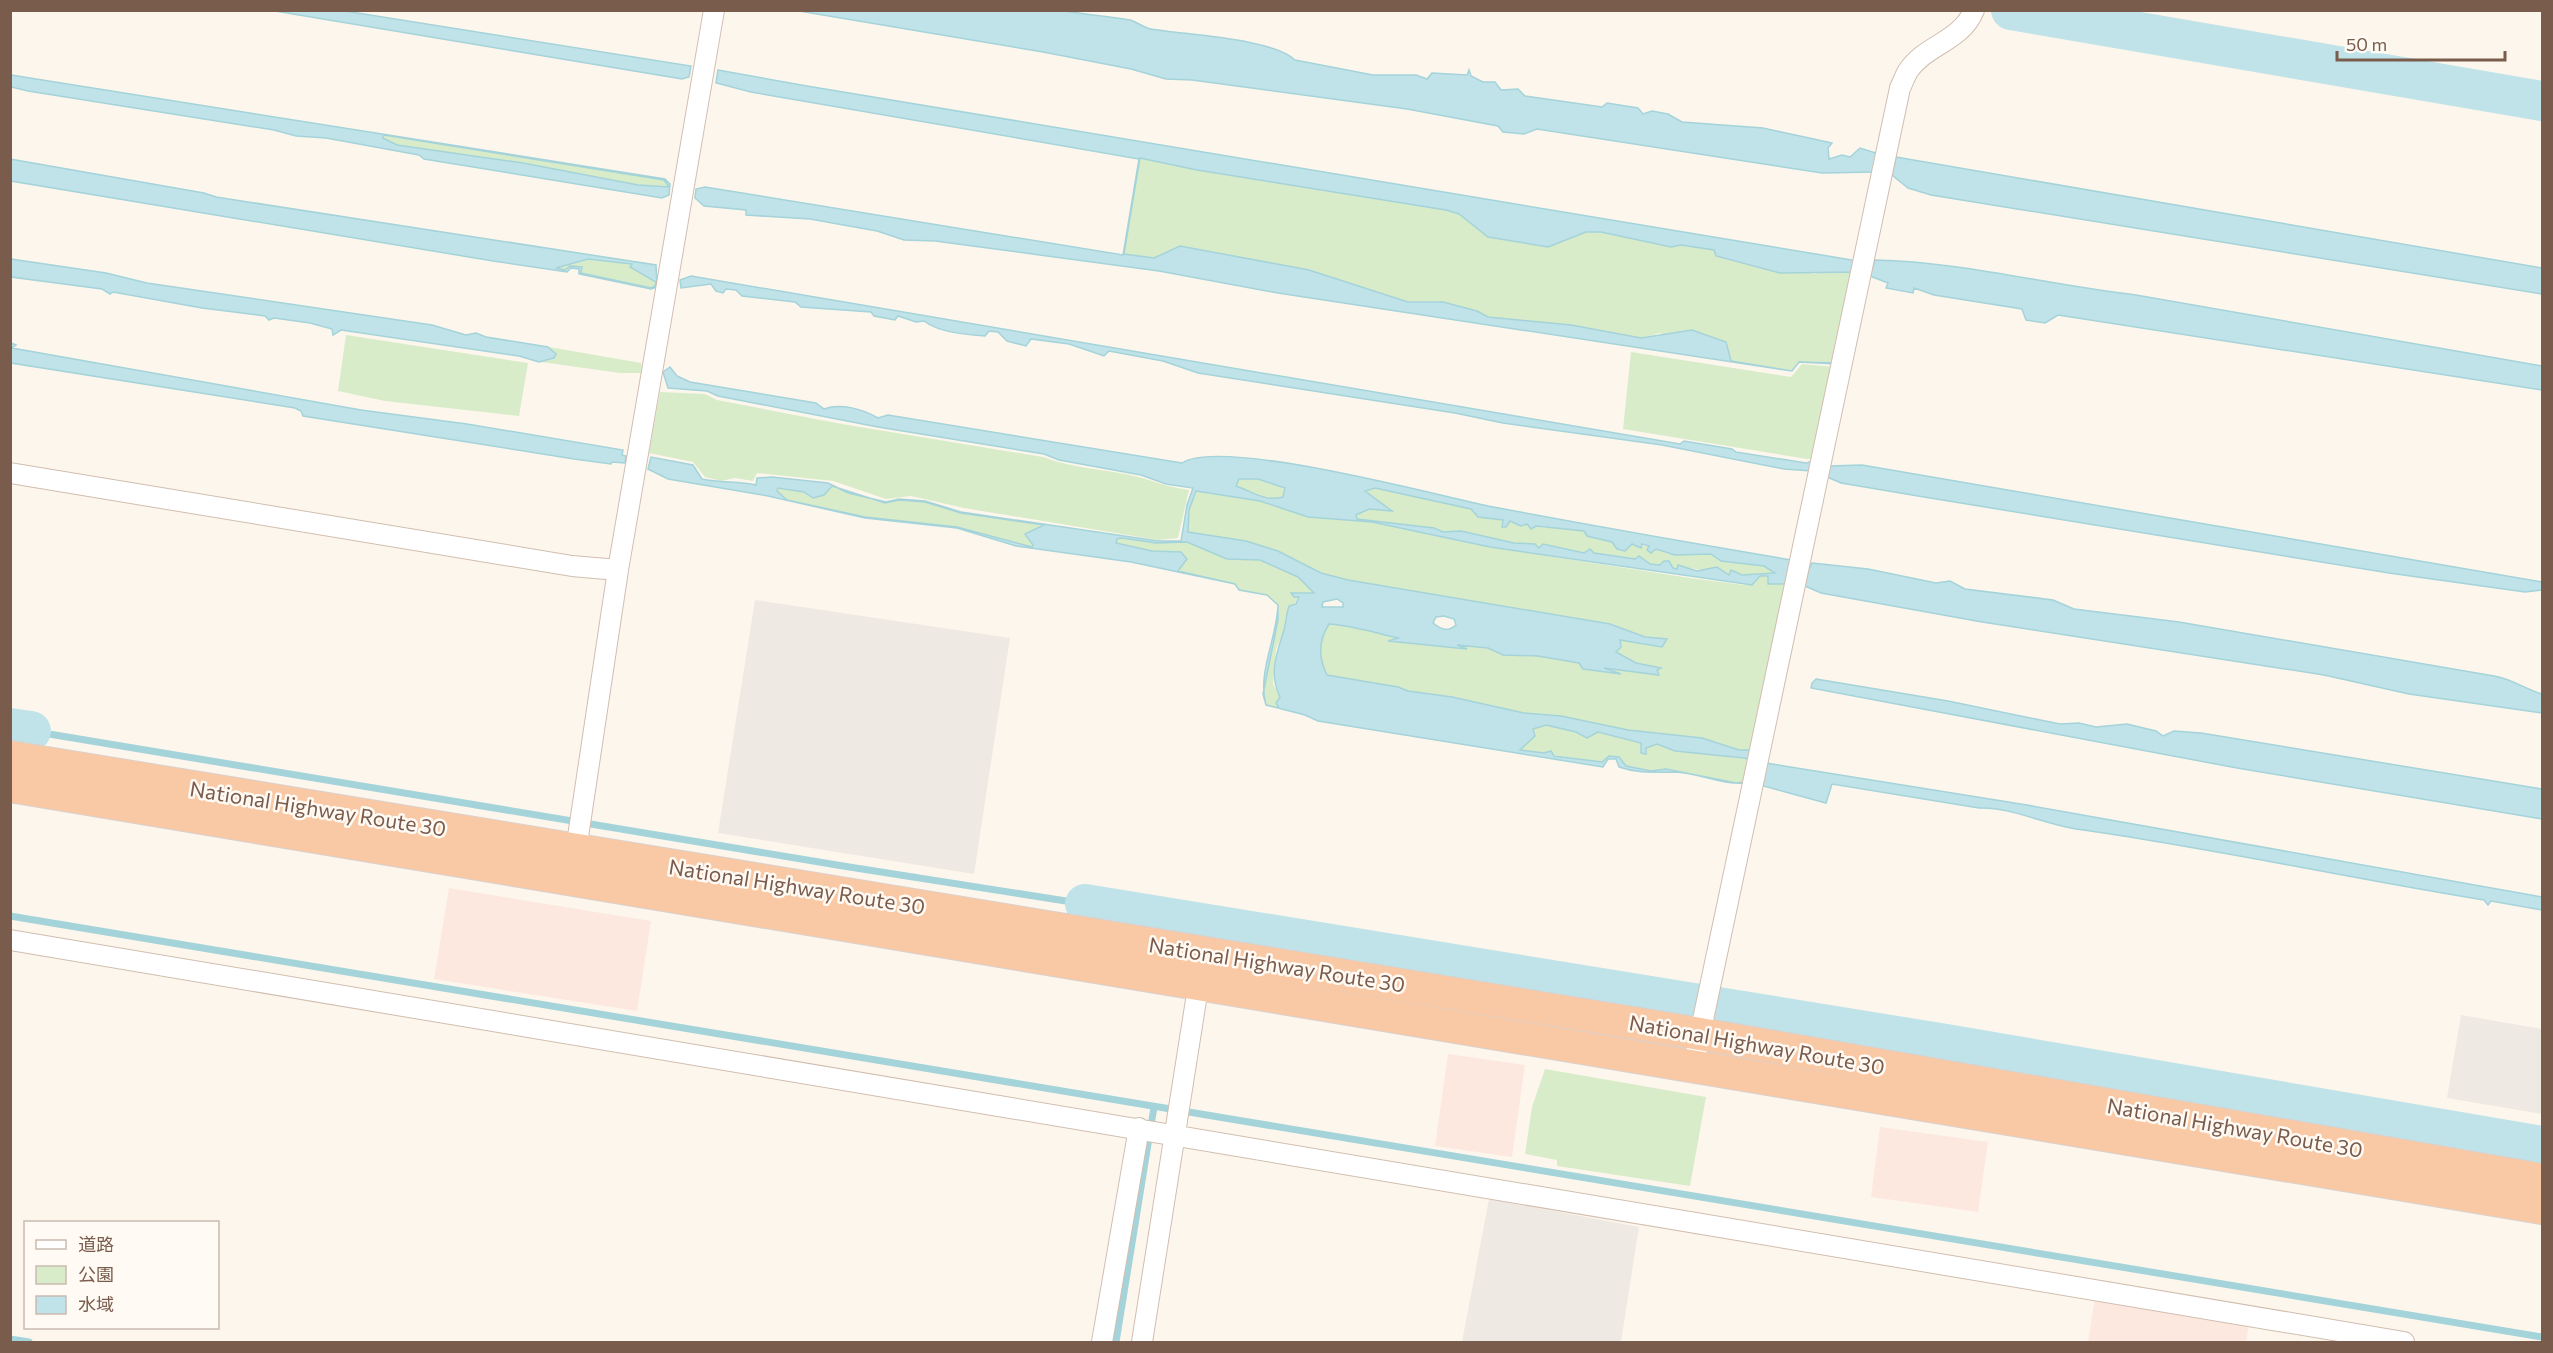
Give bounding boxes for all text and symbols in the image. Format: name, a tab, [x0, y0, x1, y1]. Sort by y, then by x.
scale bar	[2337, 24, 2505, 62]
text: 50 m	[2346, 33, 2387, 55]
street label: National Highway Route 30	[188, 775, 448, 841]
street label: National Highway Route 30	[667, 853, 927, 919]
street label: National Highway Route 30	[1147, 931, 1407, 997]
street label: National Highway Route 30	[1627, 1009, 1887, 1079]
street label: National Highway Route 30	[2105, 1092, 2365, 1162]
legend	[24, 1221, 219, 1329]
text: 道路	[78, 1233, 114, 1255]
text: 公園	[78, 1263, 114, 1285]
text: 水域	[78, 1293, 114, 1315]

